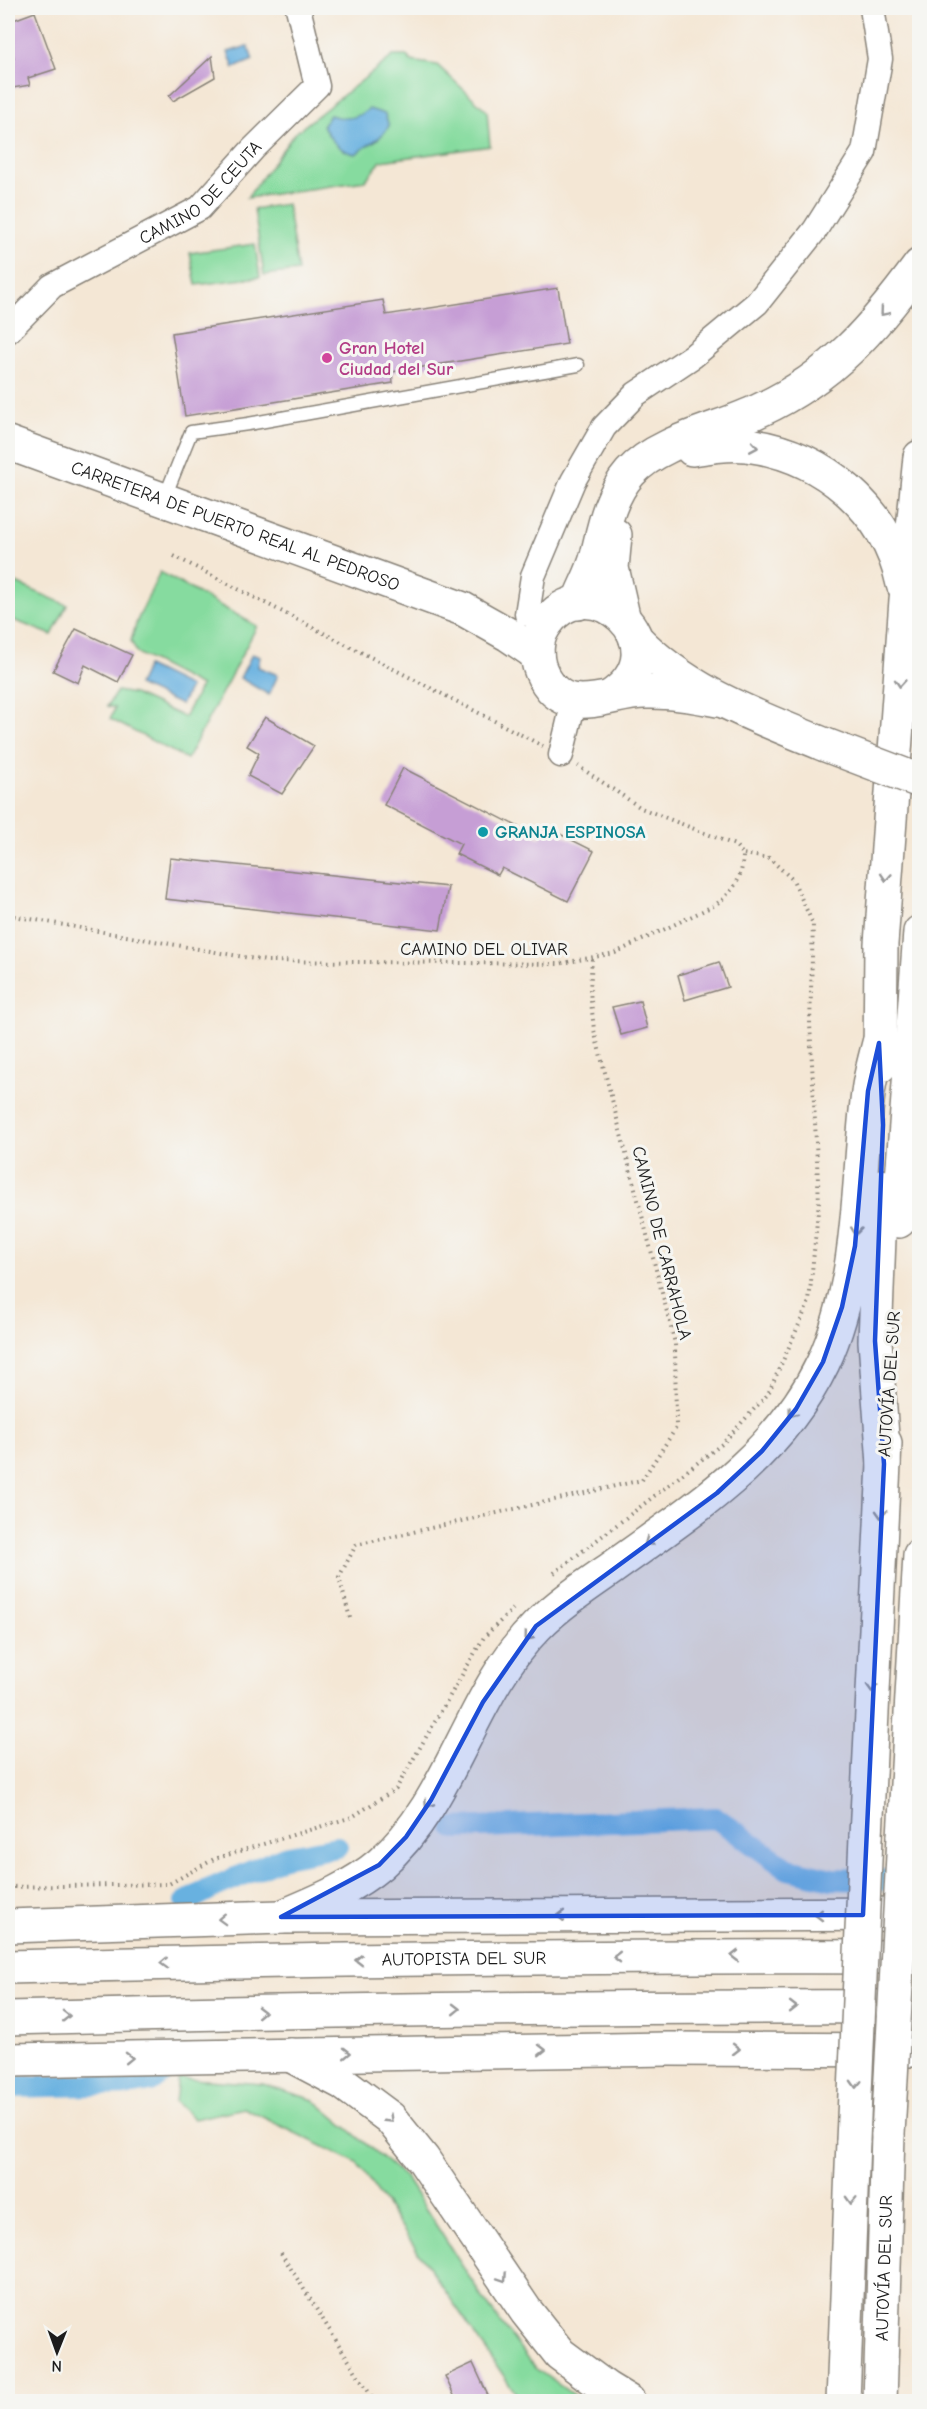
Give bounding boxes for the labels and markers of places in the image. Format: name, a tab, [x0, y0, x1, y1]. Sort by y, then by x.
place label: Gran Hotel Ciudad del Sur	[339, 338, 454, 380]
marker: Gran Hotel Ciudad del Sur	[320, 351, 334, 365]
place label: GRANJA ESPINOSA	[495, 822, 645, 843]
marker: GRANJA ESPINOSA	[476, 825, 490, 839]

